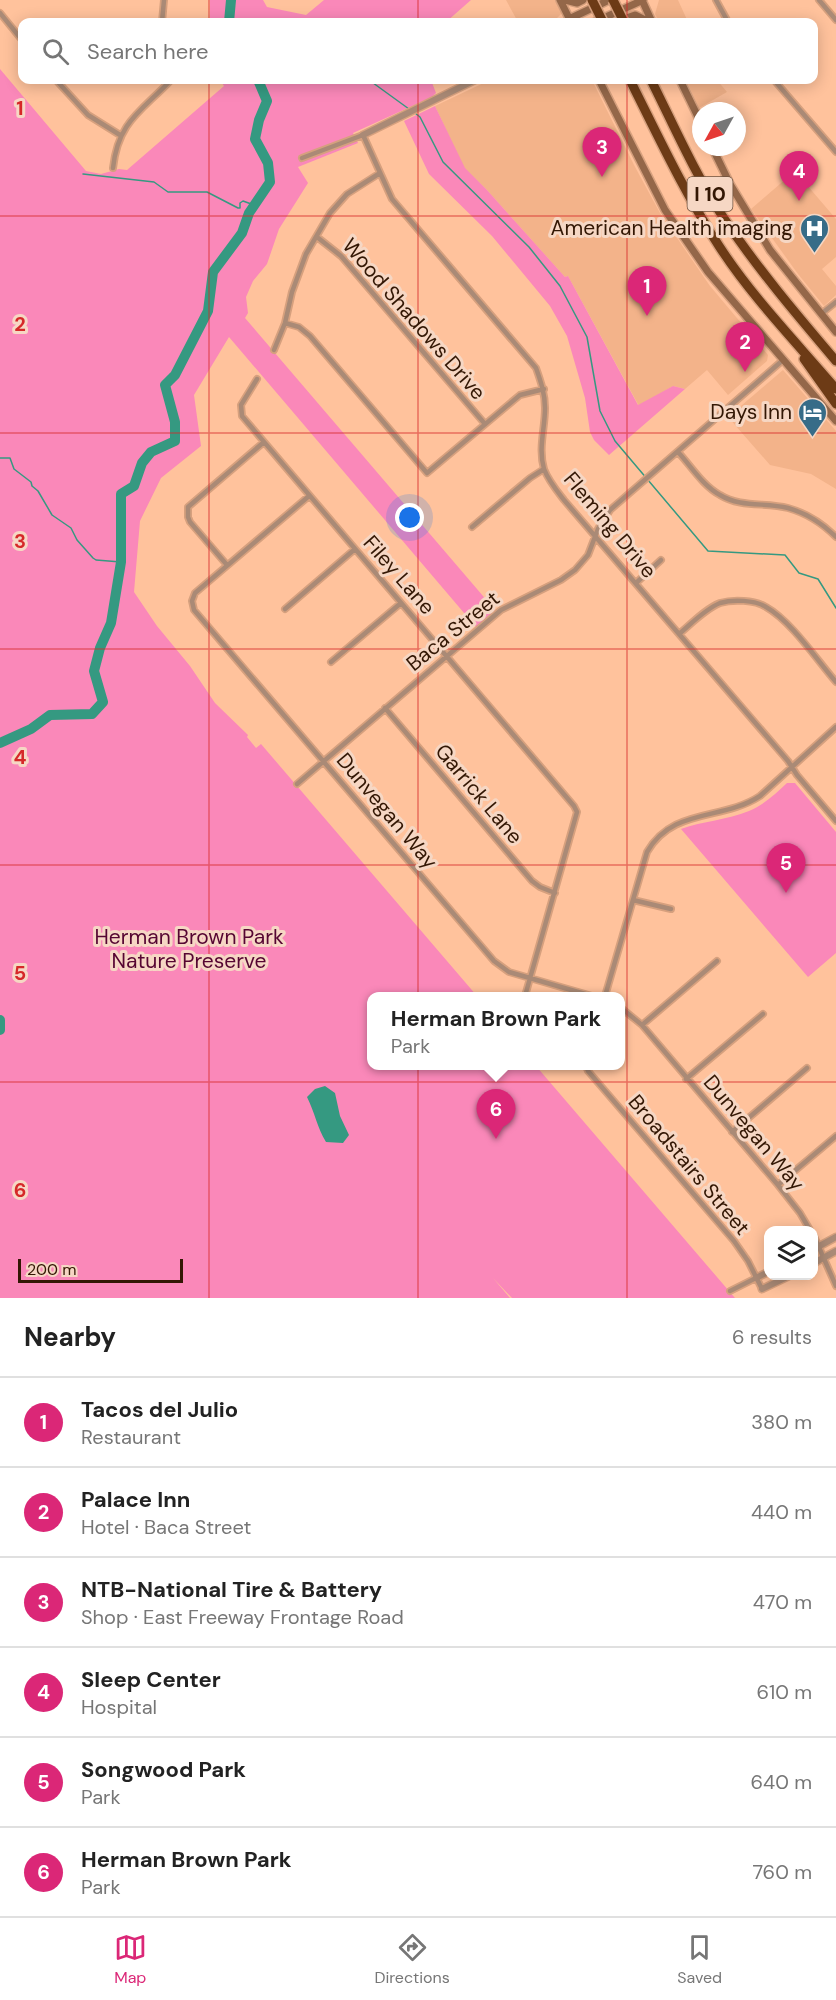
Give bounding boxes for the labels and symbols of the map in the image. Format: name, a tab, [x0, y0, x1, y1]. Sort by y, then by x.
text: 1	[16, 95, 24, 121]
north arrow	[692, 102, 746, 156]
pin: 3	[582, 128, 622, 177]
pin: 4	[780, 152, 818, 201]
road number: I 10	[688, 177, 732, 211]
hospital icon: American Health imaging	[798, 212, 830, 254]
place label: American Health imaging	[551, 214, 793, 242]
street label: Wood Shadows Drive	[336, 232, 492, 406]
pin: 1	[628, 266, 666, 316]
text: 2	[14, 311, 26, 337]
pin: 2	[726, 322, 764, 372]
hotel icon: Days Inn	[797, 396, 829, 438]
place label: Days Inn	[710, 398, 792, 426]
street label: Fleming Drive	[557, 466, 663, 584]
your location	[395, 503, 424, 532]
text: 3	[14, 528, 26, 554]
street label: Filey Lane	[357, 530, 441, 621]
street label: Baca Street	[400, 585, 506, 677]
street label: Garrick Lane	[429, 738, 529, 850]
text: 4	[14, 744, 27, 770]
street label: Dunvegan Way	[330, 747, 444, 875]
pin: 5	[766, 844, 806, 893]
park label: Herman Brown Park Nature Preserve	[95, 923, 284, 975]
text: 5	[14, 960, 26, 986]
street label: Dunvegan Way	[697, 1069, 811, 1197]
street label: Broadstairs Street	[622, 1089, 756, 1241]
pin: 6	[476, 1090, 516, 1139]
text: 6	[14, 1177, 26, 1203]
scale bar	[18, 1256, 183, 1284]

